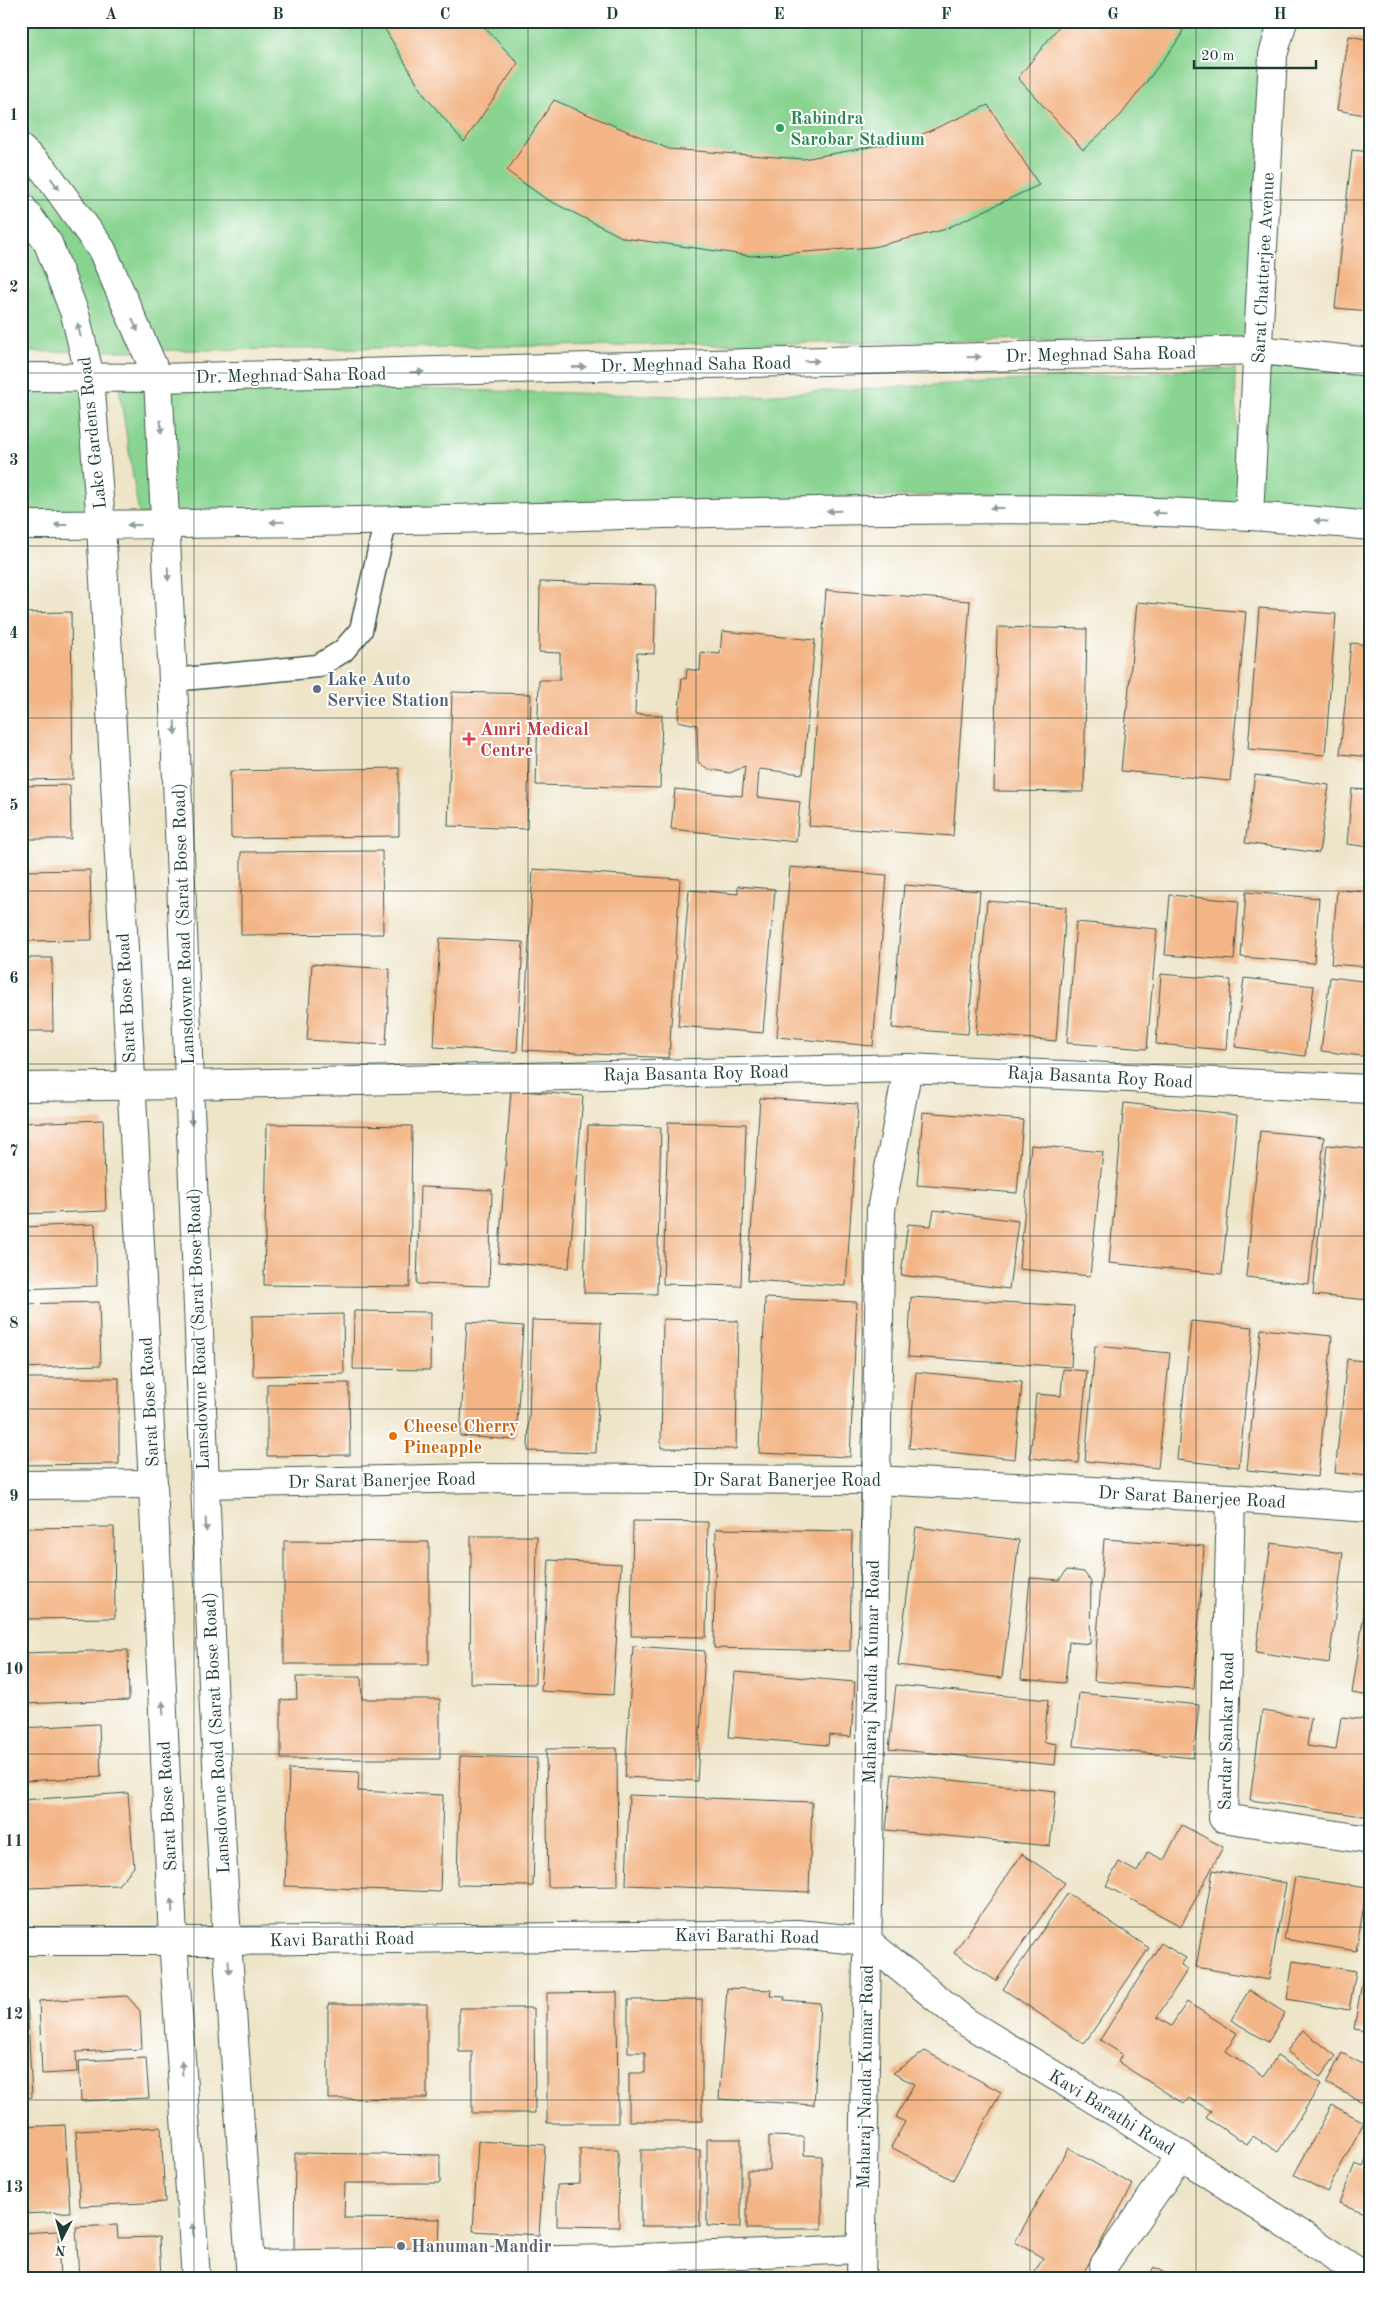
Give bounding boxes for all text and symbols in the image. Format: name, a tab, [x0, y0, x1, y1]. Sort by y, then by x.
text: A	[105, 7, 117, 23]
text: B	[272, 7, 284, 23]
text: C	[440, 7, 450, 23]
text: D	[606, 7, 618, 23]
text: E	[773, 7, 785, 23]
text: F	[941, 7, 952, 23]
text: G	[1107, 7, 1119, 23]
text: H	[1273, 7, 1287, 23]
scale bar	[1194, 38, 1316, 70]
text: 20 m	[1201, 49, 1235, 64]
text: 1	[9, 108, 19, 124]
place label: Rabindra Sarobar Stadium	[790, 110, 925, 149]
marker: Rabindra Sarobar Stadium	[774, 122, 786, 134]
street label: Sarat Chatterjee Avenue	[1250, 172, 1278, 364]
one-way arrow	[49, 178, 59, 191]
text: 2	[9, 280, 19, 296]
one-way arrow	[131, 318, 139, 332]
one-way arrow	[75, 322, 83, 337]
street label: Dr. Meghnad Saha Road	[1005, 344, 1197, 366]
one-way arrow	[966, 353, 982, 361]
street label: Dr. Meghnad Saha Road	[600, 354, 792, 376]
street label: Lake Gardens Road	[76, 356, 110, 510]
one-way arrow	[804, 357, 820, 365]
one-way arrow	[572, 363, 588, 371]
street label: Dr. Meghnad Saha Road	[195, 365, 387, 387]
one-way arrow	[409, 367, 425, 375]
one-way arrow	[157, 419, 165, 435]
text: 3	[9, 453, 19, 469]
one-way arrow	[988, 504, 1004, 512]
one-way arrow	[826, 507, 842, 515]
one-way arrow	[1151, 509, 1167, 517]
one-way arrow	[1313, 517, 1329, 525]
one-way arrow	[269, 518, 285, 526]
one-way arrow	[53, 521, 69, 529]
one-way arrow	[126, 521, 142, 529]
one-way arrow	[165, 566, 173, 582]
text: 4	[9, 626, 19, 642]
place label: Lake Auto Service Station	[327, 671, 449, 710]
marker: Lake Auto Service Station	[311, 683, 323, 695]
one-way arrow	[171, 721, 179, 737]
place label: Amri Medical Centre	[480, 721, 589, 760]
marker: Amri Medical Centre	[462, 732, 476, 746]
street label: Lansdowne Road (Sarat Bose Road)	[169, 783, 198, 1065]
text: 5	[9, 798, 19, 814]
street label: Sarat Bose Road	[115, 932, 139, 1063]
text: 6	[9, 971, 19, 987]
street label: Raja Basanta Roy Road	[603, 1063, 789, 1085]
street label: Raja Basanta Roy Road	[1007, 1064, 1193, 1092]
one-way arrow	[187, 1110, 195, 1126]
text: 7	[9, 1144, 19, 1160]
street label: Lansdowne Road (Sarat Bose Road)	[184, 1188, 213, 1470]
text: 8	[9, 1316, 19, 1332]
street label: Sarat Bose Road	[138, 1336, 162, 1467]
place label: Cheese Cherry Pineapple	[403, 1418, 519, 1457]
marker: Cheese Cherry Pineapple	[387, 1430, 399, 1442]
street label: Dr Sarat Banerjee Road	[288, 1470, 476, 1492]
street label: Dr Sarat Banerjee Road	[693, 1472, 881, 1490]
street label: Dr Sarat Banerjee Road	[1097, 1484, 1286, 1512]
text: 9	[9, 1489, 19, 1505]
one-way arrow	[202, 1518, 210, 1534]
street label: Maharaj Nanda Kumar Road	[861, 1560, 883, 1784]
street label: Lansdowne Road (Sarat Bose Road)	[200, 1592, 233, 1874]
street label: Sardar Sankar Road	[1217, 1652, 1237, 1811]
text: 10	[5, 1662, 23, 1678]
one-way arrow	[159, 1700, 167, 1716]
street label: Sarat Bose Road	[156, 1740, 180, 1871]
text: 11	[5, 1834, 23, 1850]
one-way arrow	[167, 1898, 175, 1914]
street label: Kavi Barathi Road	[674, 1927, 820, 1947]
street label: Kavi Barathi Road	[269, 1930, 415, 1950]
one-way arrow	[226, 1959, 234, 1975]
street label: Maharaj Nanda Kumar Road	[855, 1965, 877, 2189]
text: 12	[5, 2007, 23, 2023]
one-way arrow	[178, 2060, 186, 2076]
street label: Kavi Barathi Road	[1045, 2067, 1178, 2159]
text: 13	[5, 2180, 23, 2196]
north arrow	[38, 2212, 88, 2262]
one-way arrow	[189, 2222, 197, 2238]
place label: Hanuman Mandir	[411, 2238, 552, 2256]
marker: Hanuman Mandir	[395, 2240, 407, 2252]
text: N	[54, 2242, 67, 2257]

